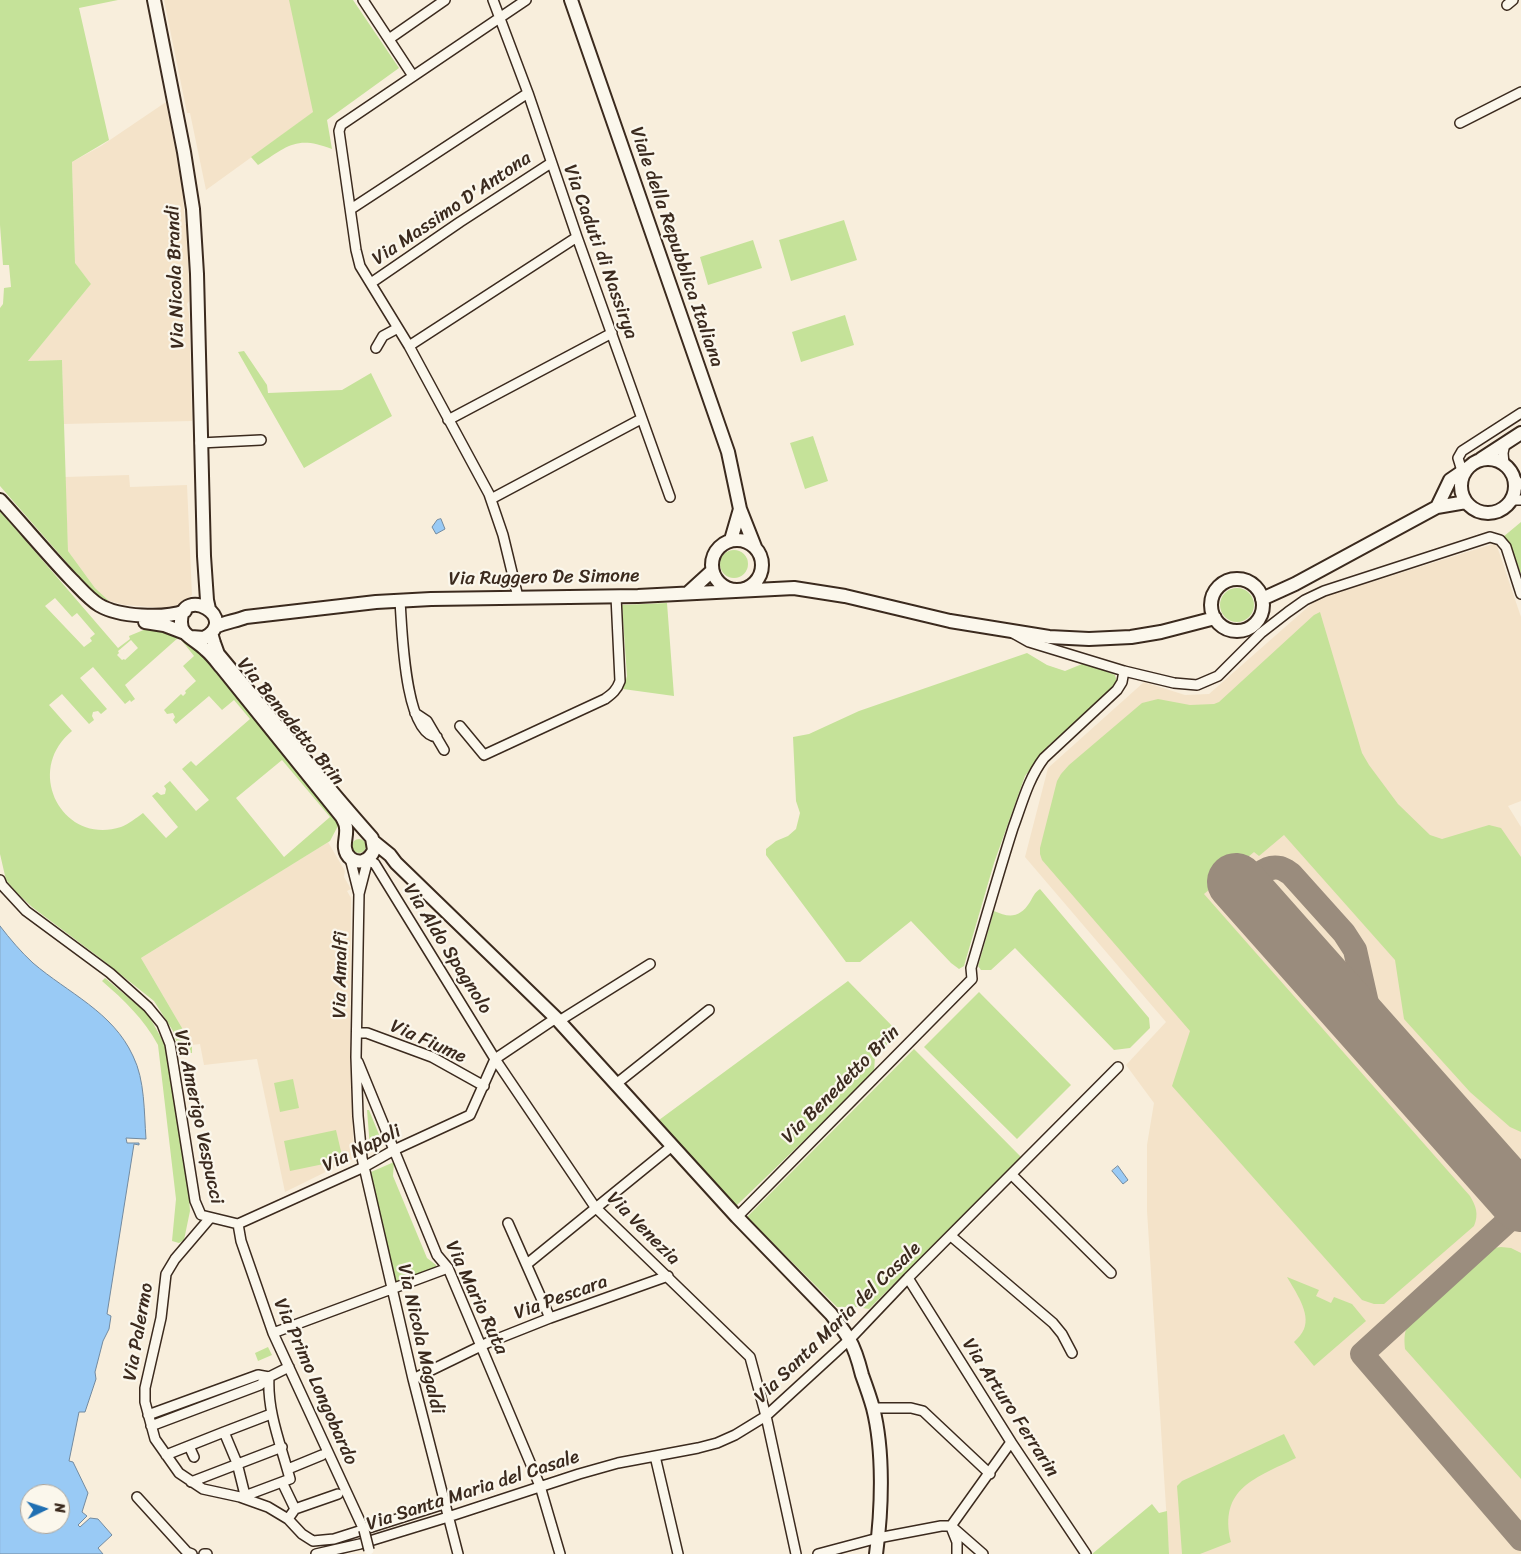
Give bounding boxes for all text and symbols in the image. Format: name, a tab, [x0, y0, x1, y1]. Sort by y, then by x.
street label: Viale della Repubblica Italiana	[624, 124, 728, 370]
street label: Via Massimo D'Antona	[368, 147, 536, 271]
street label: Via Caduti di Nassirya	[558, 162, 642, 342]
street label: Via Nicola Brandi	[162, 205, 190, 349]
street label: Via Ruggero De Simone	[448, 565, 640, 591]
street label: Via Benedetto Brin	[232, 654, 348, 790]
street label: Via Aldo Spagnolo	[398, 880, 496, 1018]
street label: Via Amalfi	[329, 931, 353, 1019]
street label: Via Fiume	[387, 1015, 469, 1069]
street label: Via Benedetto Brin	[777, 1021, 905, 1149]
street label: Via Amerigo Vespucci	[168, 1028, 228, 1206]
street label: Via Napoli	[319, 1120, 405, 1178]
street label: Via Venezia	[602, 1188, 684, 1270]
street label: Via Mario Ruta	[440, 1237, 512, 1359]
street label: Via Santa Maria del Casale	[750, 1238, 926, 1408]
street label: Via Nicola Magaldi	[392, 1262, 448, 1416]
street label: Via Pescara	[511, 1271, 611, 1325]
street label: Via Palermo	[119, 1281, 159, 1383]
street label: Via Primo Longobardo	[268, 1295, 362, 1469]
street label: Via Arturo Ferrarin	[957, 1334, 1063, 1482]
street label: Via Santa Maria del Casale	[364, 1446, 582, 1536]
north arrow	[20, 1484, 70, 1534]
text: N	[47, 1502, 72, 1514]

